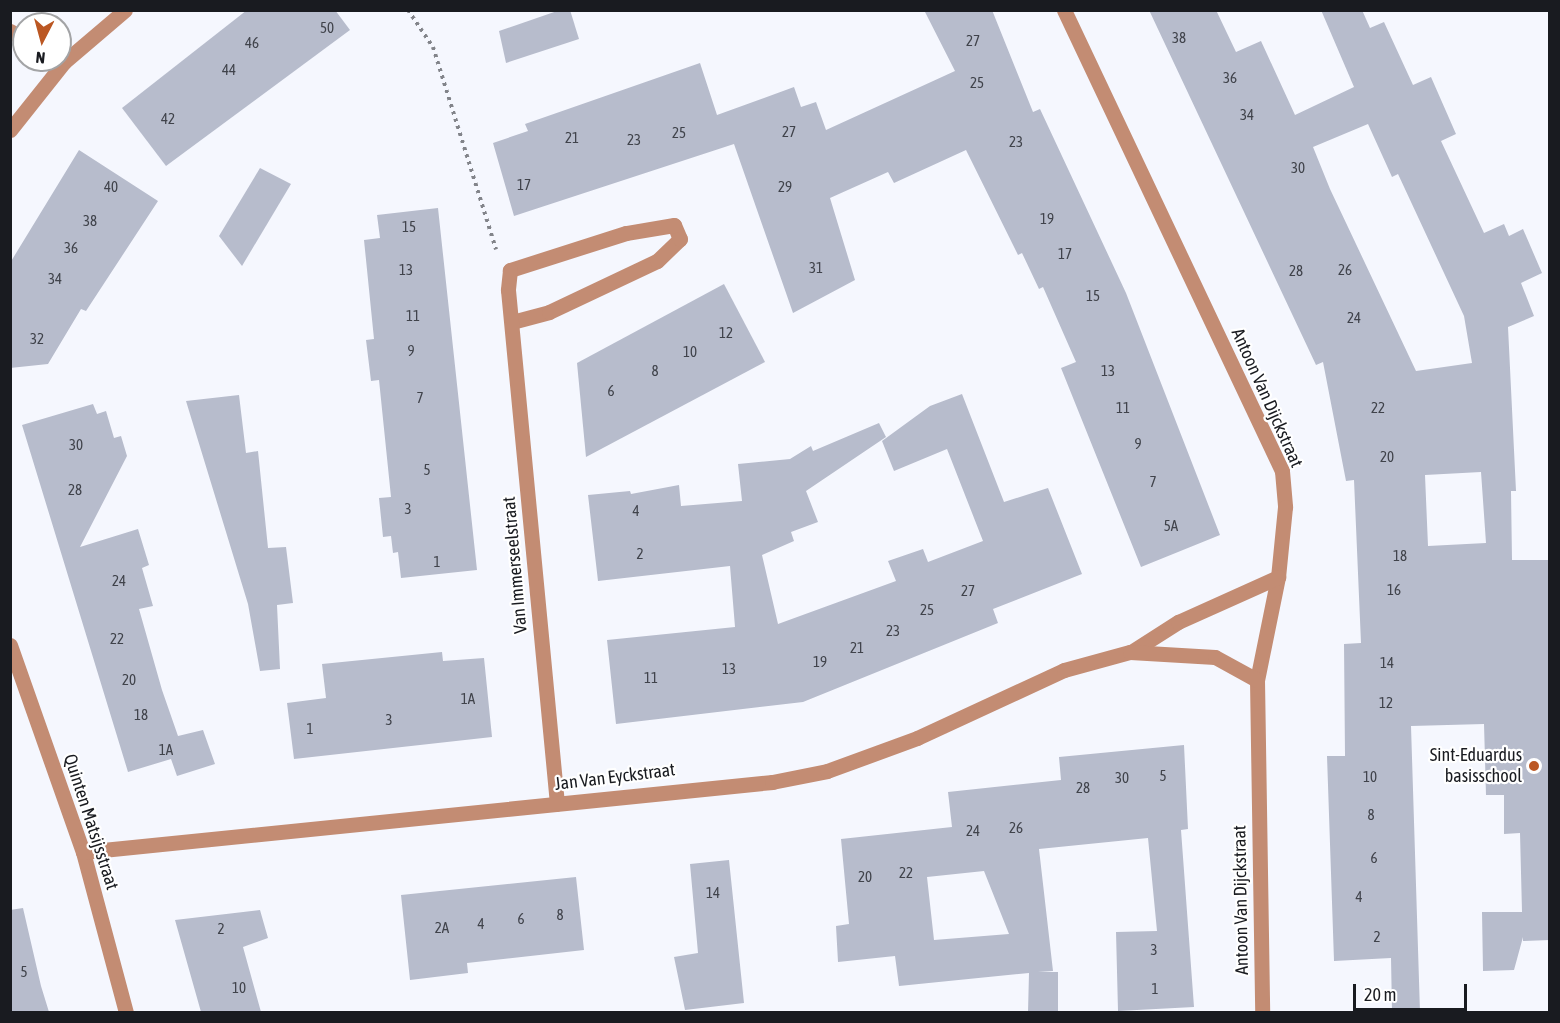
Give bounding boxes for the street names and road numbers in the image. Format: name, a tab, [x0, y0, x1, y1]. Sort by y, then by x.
street label: Antoon Van Dijckstraat	[1227, 325, 1307, 471]
street label: Van Immerseelstraat	[498, 496, 532, 634]
street label: Quinten Matsijsstraat	[59, 751, 123, 893]
street label: Jan Van Eyckstraat	[554, 759, 676, 795]
street label: Antoon Van Dijckstraat	[1229, 825, 1253, 975]

